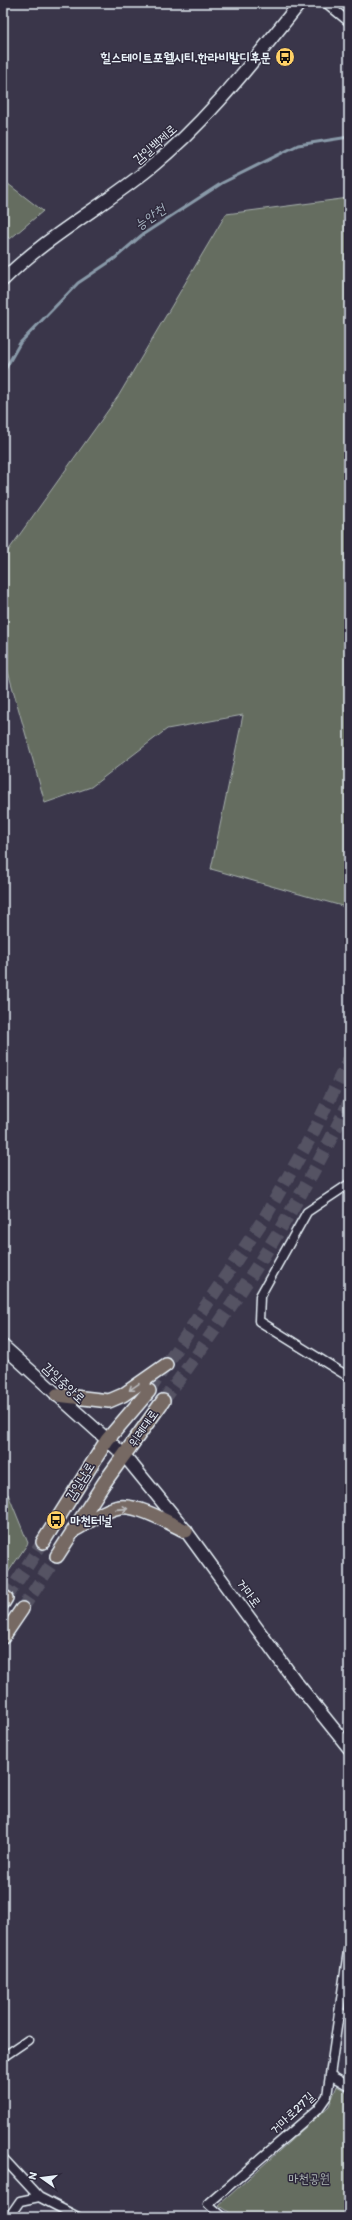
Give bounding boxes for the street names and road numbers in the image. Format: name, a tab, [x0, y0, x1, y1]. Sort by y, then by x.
street label: 감일백제로	[130, 121, 180, 167]
street label: 감일중앙로	[40, 1360, 88, 1406]
street label: 위례대로	[125, 1407, 161, 1449]
street label: 감일남로	[63, 1459, 97, 1503]
street label: 거마로	[234, 1576, 264, 1610]
street label: 거마로27길	[267, 2089, 317, 2137]

